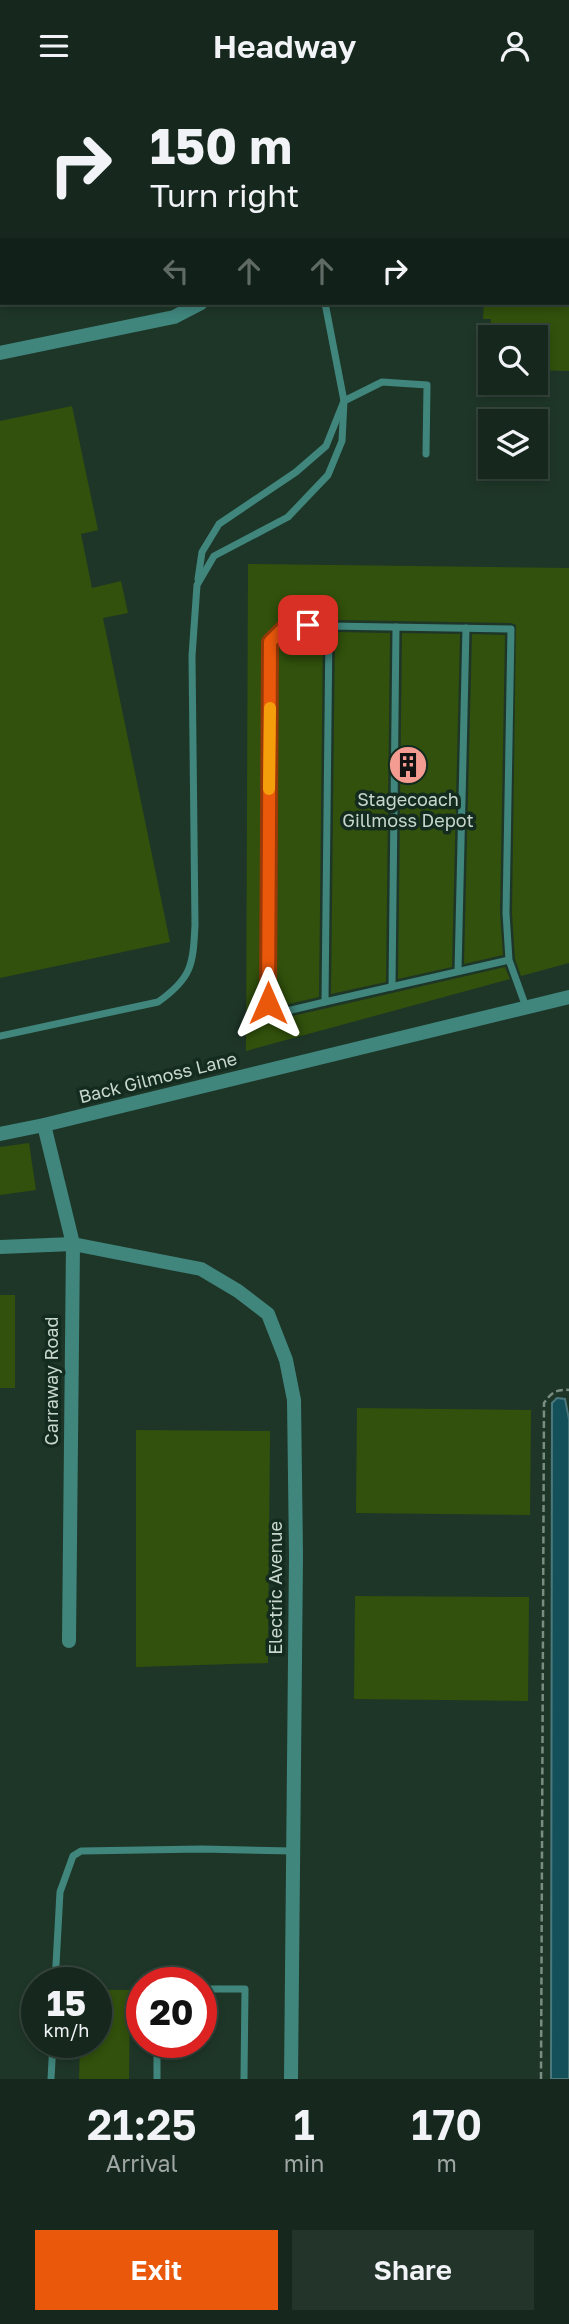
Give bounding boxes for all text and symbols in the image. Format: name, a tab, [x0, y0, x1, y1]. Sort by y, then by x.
icon: menu	[35, 27, 73, 65]
text: Headway	[213, 27, 356, 65]
icon: person	[496, 27, 534, 65]
text: 150 m	[150, 116, 292, 175]
icon: right	[35, 119, 126, 210]
text: Turn right	[150, 176, 299, 214]
icon: left	[157, 252, 195, 290]
icon: ahead	[230, 252, 268, 290]
icon: ahead	[303, 252, 341, 290]
icon: right	[376, 252, 414, 290]
map controls	[478, 325, 548, 479]
button: search	[478, 325, 548, 395]
button: layers	[478, 409, 548, 479]
pin	[278, 595, 338, 655]
icon: arrive	[289, 606, 327, 644]
building icon: Stagecoach Gillmoss Depot	[387, 744, 429, 786]
place label: Stagecoach Gillmoss Depot	[342, 788, 474, 831]
position arrow	[231, 966, 305, 1040]
street label: Back Gilmoss Lane	[76, 1047, 239, 1107]
street label: Carraway Road	[40, 1317, 62, 1445]
street label: Electric Avenue	[264, 1521, 286, 1655]
speed limit sign: 20	[126, 1967, 217, 2058]
text: 15	[47, 1982, 86, 2024]
text: km/h	[44, 2019, 89, 2041]
text: 21:25	[87, 2099, 197, 2149]
text: 1	[293, 2099, 315, 2149]
text: 170	[411, 2099, 482, 2149]
text: Arrival	[106, 2149, 178, 2177]
text: min	[284, 2149, 324, 2177]
text: m	[436, 2149, 457, 2177]
button: Exit	[35, 2230, 278, 2310]
button: Share	[292, 2230, 534, 2310]

